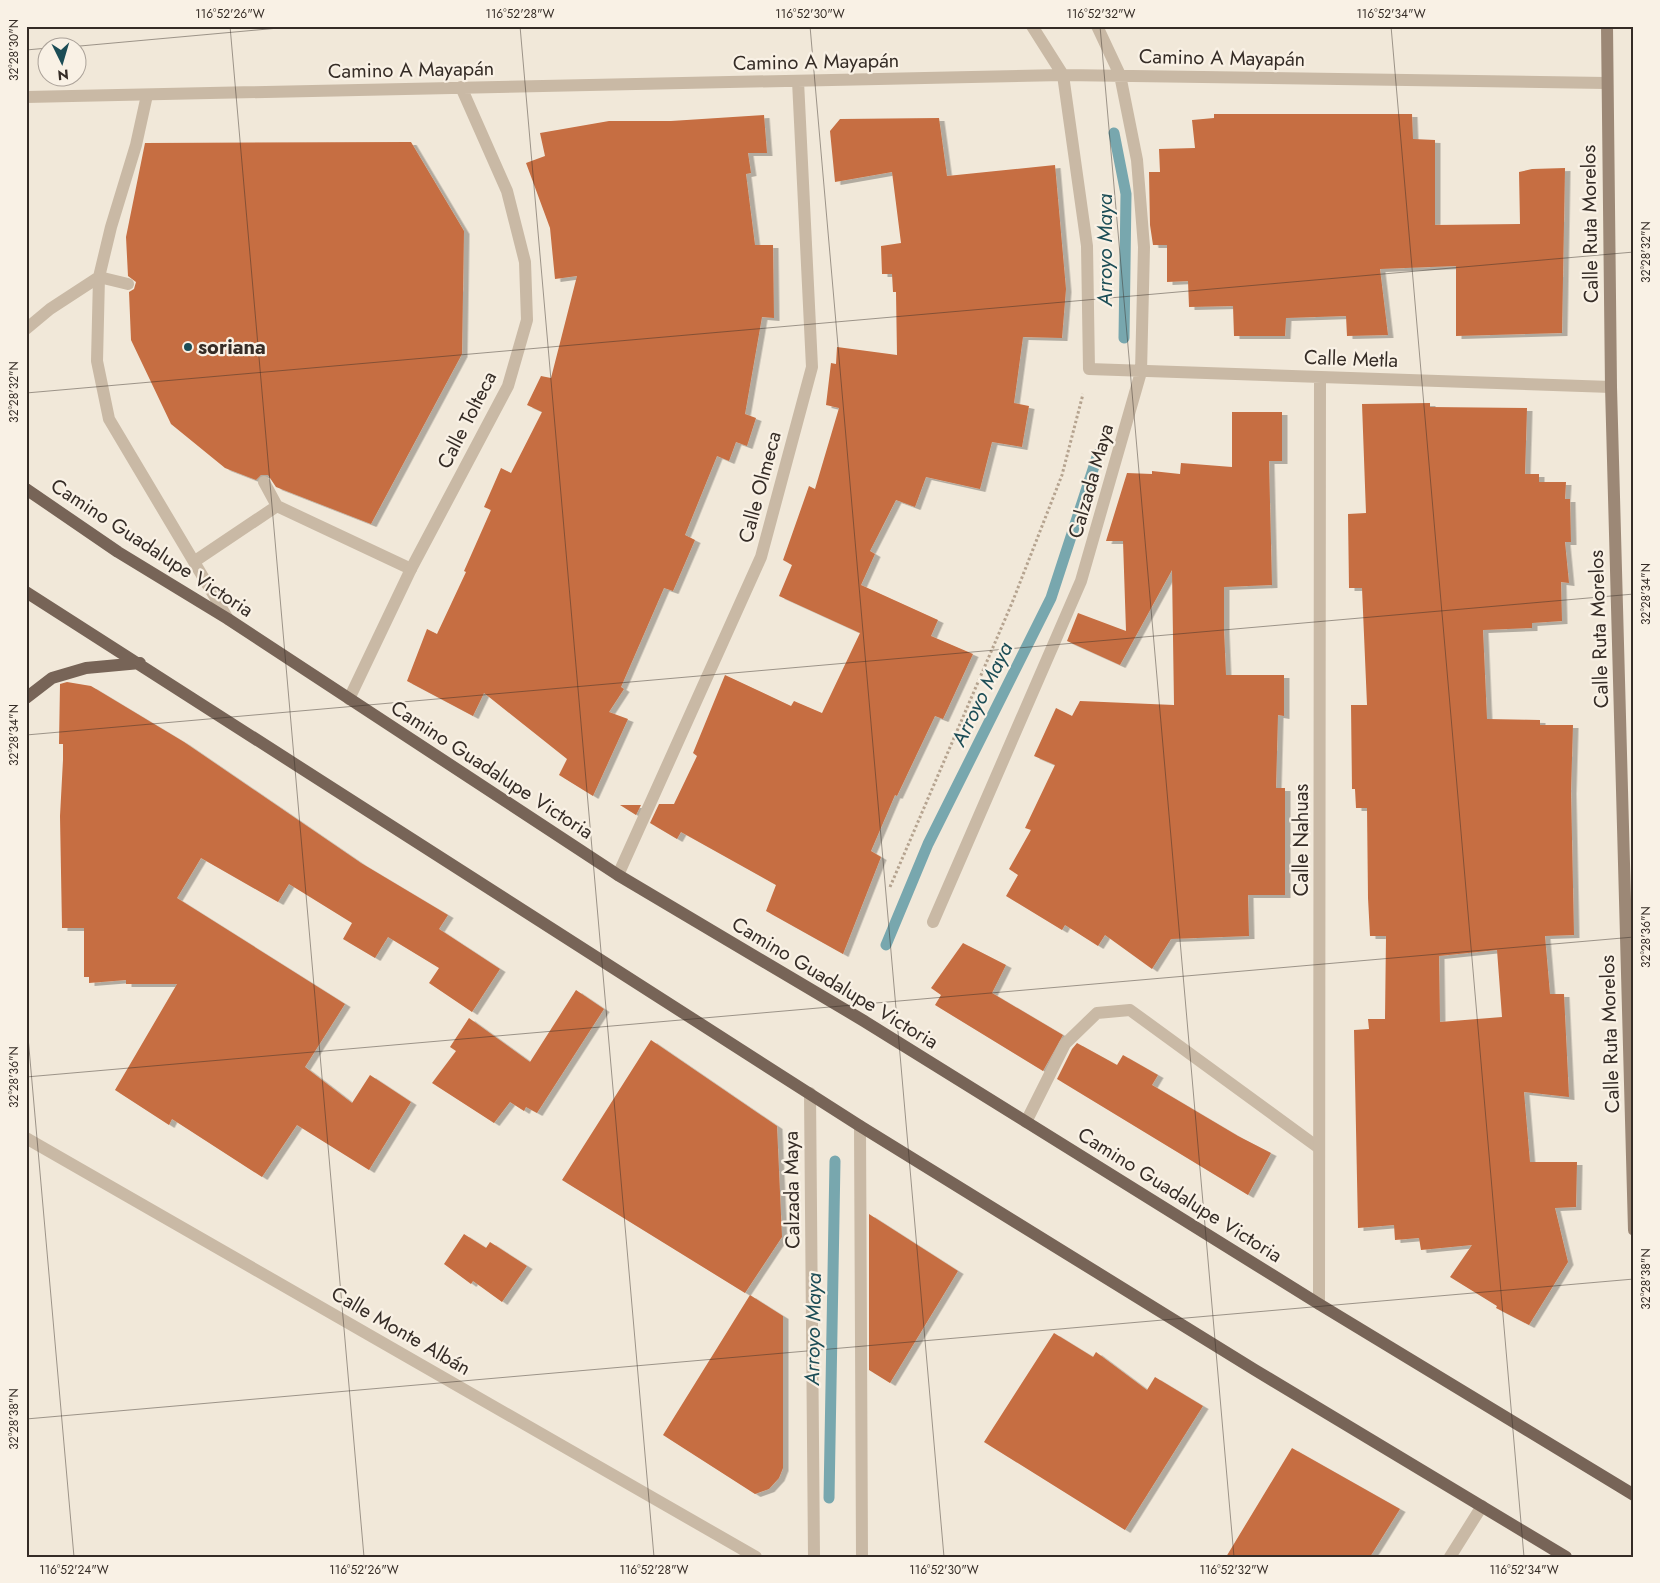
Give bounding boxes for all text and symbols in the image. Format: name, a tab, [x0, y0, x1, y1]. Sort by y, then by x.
text: 116°52'26"W	[195, 5, 265, 23]
text: 116°52'28"W	[486, 5, 555, 23]
text: 116°52'30"W	[775, 5, 845, 23]
text: 116°52'32"W	[1067, 5, 1136, 23]
text: 116°52'34"W	[1356, 5, 1426, 23]
text: 32°28'30"N	[5, 19, 23, 81]
north arrow	[38, 38, 88, 88]
street label: Camino A Mayapán	[1139, 42, 1305, 74]
street label: Camino A Mayapán	[733, 46, 899, 78]
street label: Camino A Mayapán	[328, 54, 494, 86]
text: N	[57, 65, 70, 85]
street label: Calle Ruta Morelos	[1574, 145, 1606, 303]
water label: Arroyo Maya	[1090, 193, 1120, 307]
text: 32°28'32"N	[1637, 221, 1655, 283]
place label: soriana	[198, 333, 266, 362]
marker: soriana	[182, 341, 194, 353]
street label: Calle Metla	[1303, 343, 1399, 375]
text: 32°28'32"N	[5, 361, 23, 423]
street label: Calle Tolteca	[430, 366, 504, 474]
street label: Calzada Maya	[1061, 420, 1121, 542]
street label: Calle Olmeca	[731, 428, 789, 546]
street label: Camino Guadalupe Victoria	[45, 471, 259, 625]
street label: Calle Ruta Morelos	[1582, 549, 1616, 709]
text: 32°28'34"N	[1637, 563, 1655, 625]
water label: Arroyo Maya	[943, 636, 1020, 752]
street label: Camino Guadalupe Victoria	[385, 693, 599, 847]
text: 32°28'34"N	[5, 704, 23, 766]
street label: Calle Nahuas	[1287, 784, 1316, 896]
text: 32°28'36"N	[1637, 906, 1655, 968]
street label: Camino Guadalupe Victoria	[726, 910, 944, 1056]
street label: Calle Ruta Morelos	[1593, 954, 1627, 1114]
text: 32°28'36"N	[5, 1046, 23, 1108]
street label: Camino Guadalupe Victoria	[1072, 1120, 1288, 1270]
street label: Calzada Maya	[776, 1131, 808, 1249]
text: 32°28'38"N	[1637, 1248, 1655, 1310]
water label: Arroyo Maya	[797, 1272, 829, 1387]
street label: Calle Monte Albán	[326, 1279, 476, 1383]
text: 32°28'38"N	[5, 1388, 23, 1450]
text: 116°52'24"W	[39, 1561, 109, 1579]
text: 116°52'26"W	[329, 1561, 399, 1579]
text: 116°52'28"W	[620, 1561, 689, 1579]
text: 116°52'30"W	[909, 1561, 979, 1579]
text: 116°52'32"W	[1200, 1561, 1269, 1579]
text: 116°52'34"W	[1489, 1561, 1559, 1579]

